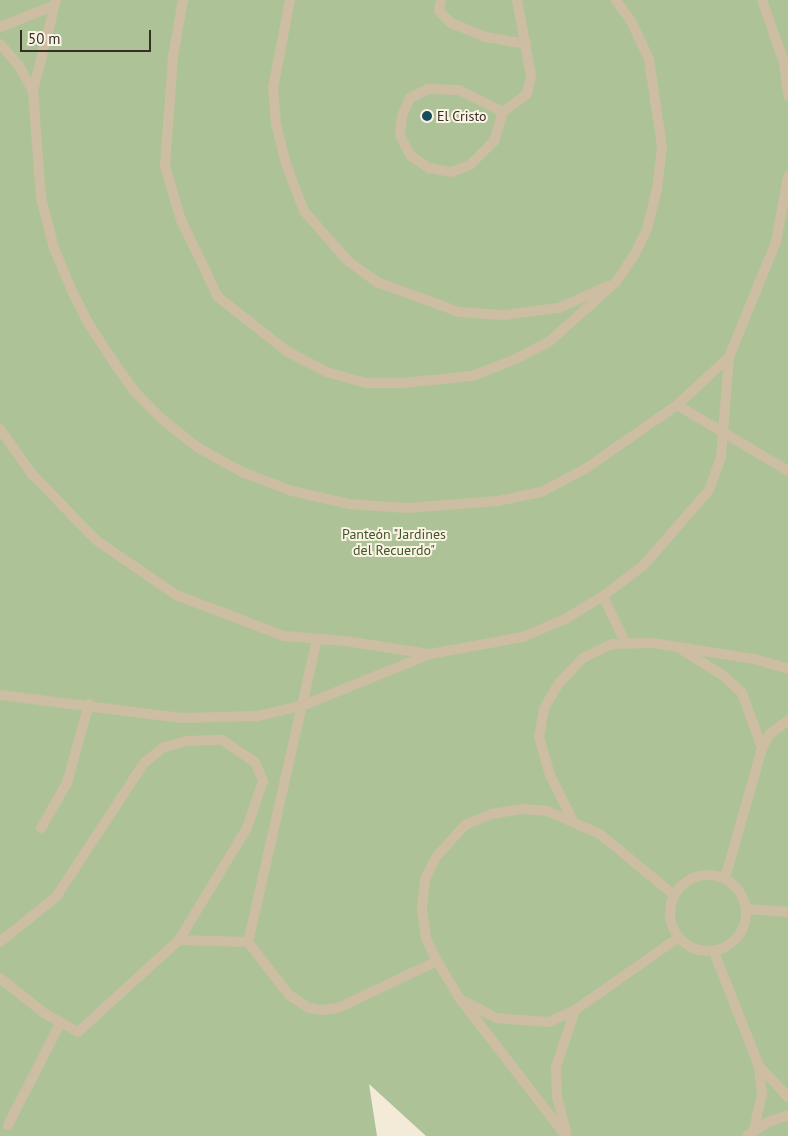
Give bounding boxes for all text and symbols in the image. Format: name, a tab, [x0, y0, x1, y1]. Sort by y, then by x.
scale bar	[22, 20, 154, 52]
text: 50 m	[28, 29, 61, 48]
place label: El Cristo	[437, 108, 487, 124]
marker: El Cristo	[421, 110, 433, 122]
park label: Panteón "Jardines del Recuerdo"	[342, 526, 446, 558]

